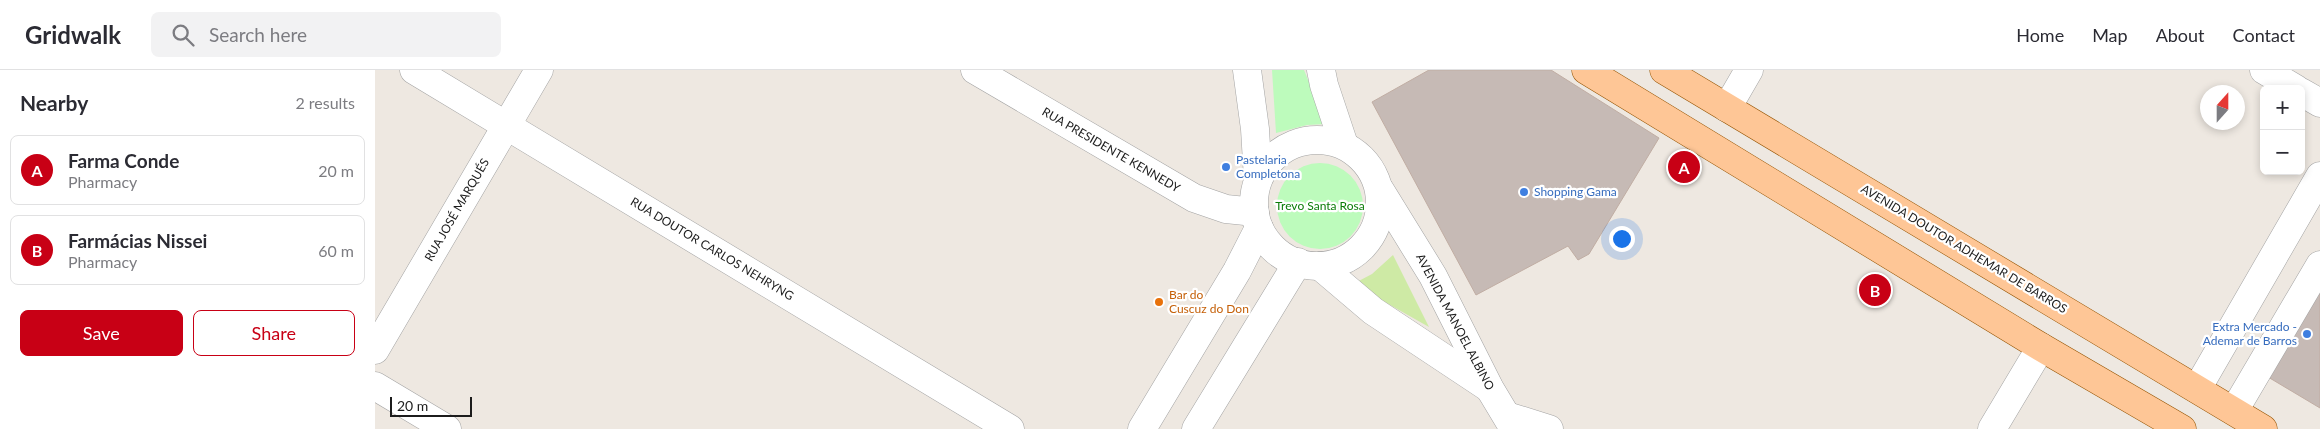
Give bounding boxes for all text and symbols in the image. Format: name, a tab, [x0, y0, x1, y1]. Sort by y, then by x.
search box	[151, 12, 501, 57]
text: Gridwalk	[25, 20, 121, 49]
icon: search	[169, 21, 197, 49]
text: Search here	[209, 23, 307, 46]
text: Home	[2016, 24, 2064, 46]
text: Map	[2092, 24, 2128, 46]
text: About	[2156, 24, 2205, 46]
text: Contact	[2233, 24, 2295, 46]
north arrow	[2200, 85, 2245, 130]
map controls	[2260, 85, 2305, 175]
button: +	[2260, 85, 2305, 130]
text: Nearby	[20, 90, 88, 115]
text: 2 results	[295, 93, 355, 112]
street label: RUA PRESIDENTE KENNEDY	[1040, 104, 1183, 196]
button: −	[2260, 130, 2305, 175]
pin: A	[1668, 148, 1700, 186]
text: Farma Conde	[68, 149, 179, 172]
place label: Pastelaria Completona	[1236, 152, 1300, 181]
street label: RUA JOSÉ MARQUÉS	[421, 156, 492, 264]
text: A	[31, 161, 43, 180]
text: 20 m	[318, 161, 354, 180]
marker: Pastelaria Completona	[1220, 161, 1232, 173]
text: Pharmacy	[68, 172, 137, 191]
street label: AVENIDA DOUTOR ADHEMAR DE BARROS	[1858, 181, 2070, 317]
place label: Shopping Gama	[1534, 184, 1617, 199]
marker: Shopping Gama	[1518, 186, 1530, 198]
street label: RUA DOUTOR CARLOS NEHRYNG	[628, 194, 797, 303]
park label: Trevo Santa Rosa	[1275, 198, 1365, 213]
your location	[1609, 226, 1635, 252]
text: Farmácias Nissei	[68, 229, 207, 252]
text: B	[32, 241, 42, 260]
text: 60 m	[318, 241, 354, 260]
street label: AVENIDA MANOEL ALBINO	[1413, 251, 1498, 393]
text: Pharmacy	[68, 252, 137, 271]
pin: B	[1859, 271, 1891, 309]
place label: Bar do Cuscuz do Don	[1169, 287, 1249, 316]
marker: Bar do Cuscuz do Don	[1153, 296, 1165, 308]
button: Save	[20, 310, 183, 356]
button: Share	[193, 310, 355, 356]
place label: Extra Mercado - Ademar de Barros	[2203, 319, 2297, 348]
marker: Extra Mercado - Ademar de Barros	[2301, 328, 2313, 340]
scale bar	[390, 394, 473, 417]
text: 20 m	[397, 397, 428, 414]

